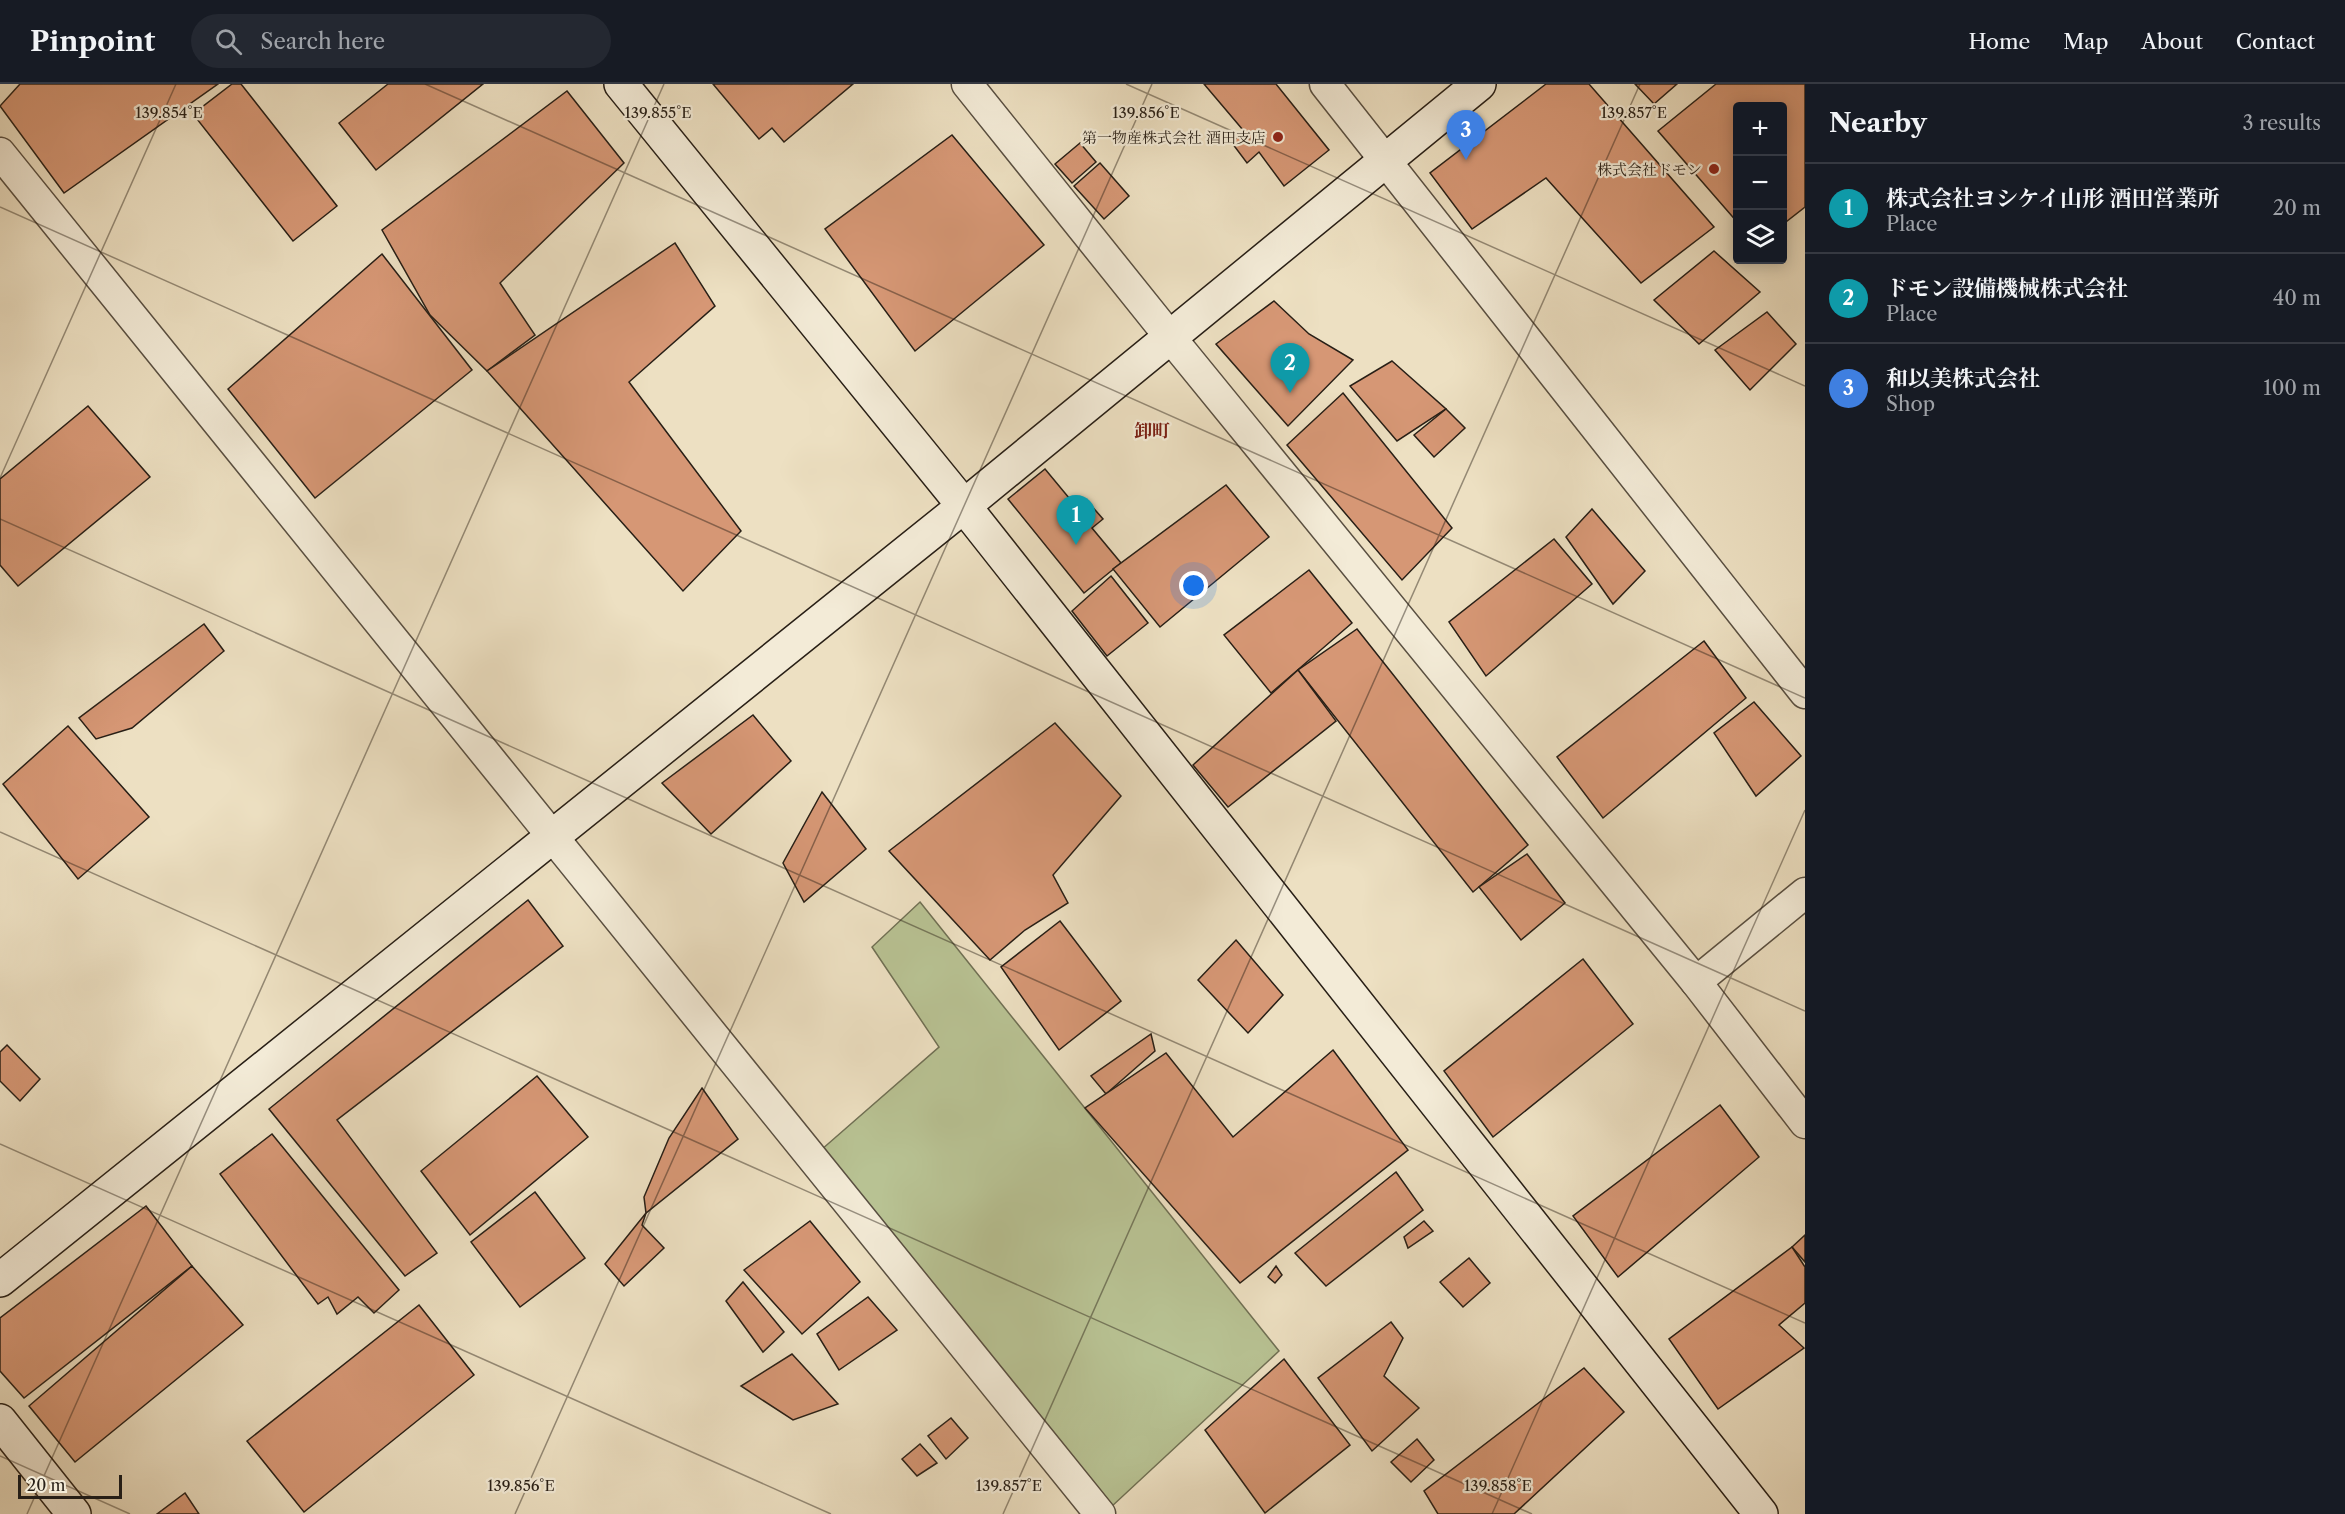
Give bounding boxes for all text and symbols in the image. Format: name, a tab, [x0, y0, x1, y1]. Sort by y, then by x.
search box	[191, 14, 611, 68]
text: Pinpoint	[30, 24, 155, 58]
icon: search	[212, 25, 245, 58]
text: Search here	[260, 28, 385, 55]
text: Home	[1969, 29, 2030, 54]
text: Map	[2063, 29, 2108, 54]
text: About	[2141, 29, 2203, 54]
text: Contact	[2236, 29, 2315, 54]
map controls	[1733, 102, 1787, 264]
button: +	[1733, 102, 1787, 156]
text: 139.854°E	[135, 103, 203, 122]
text: 139.855°E	[624, 103, 692, 122]
text: 139.856°E	[1112, 103, 1180, 122]
text: 139.857°E	[1601, 103, 1667, 122]
text: Nearby	[1829, 107, 1927, 139]
pin: 3	[1446, 110, 1486, 160]
text: 3 results	[2243, 111, 2321, 135]
place label: 第一物産株式会社 酒田支店	[1082, 128, 1266, 147]
marker: 第一物産株式会社 酒田支店	[1271, 130, 1285, 144]
button: −	[1733, 156, 1787, 210]
place label: 株式会社ドモン	[1597, 160, 1702, 179]
marker: 株式会社ドモン	[1707, 162, 1721, 176]
text: 株式会社ヨシケイ山形 酒田営業所	[1886, 185, 2220, 212]
text: 1	[1844, 196, 1853, 220]
text: 20 m	[2273, 196, 2321, 220]
button: layers	[1733, 210, 1787, 264]
text: Place	[1886, 212, 1937, 236]
text: ドモン設備機械株式会社	[1886, 275, 2128, 302]
text: 2	[1843, 286, 1854, 310]
text: 40 m	[2273, 286, 2321, 310]
text: Place	[1886, 302, 1937, 326]
pin: 2	[1270, 344, 1310, 393]
text: 和以美株式会社	[1886, 365, 2040, 392]
text: 3	[1843, 376, 1854, 400]
text: 100 m	[2263, 376, 2321, 400]
text: Shop	[1886, 392, 1935, 416]
district label: 卸町	[1134, 420, 1170, 442]
pin: 1	[1056, 496, 1096, 545]
your location	[1179, 571, 1208, 600]
scale bar	[18, 1472, 122, 1500]
text: 20 m	[27, 1475, 66, 1495]
text: 139.856°E	[487, 1476, 555, 1495]
text: 139.857°E	[976, 1476, 1042, 1495]
text: 139.858°E	[1464, 1476, 1532, 1495]

